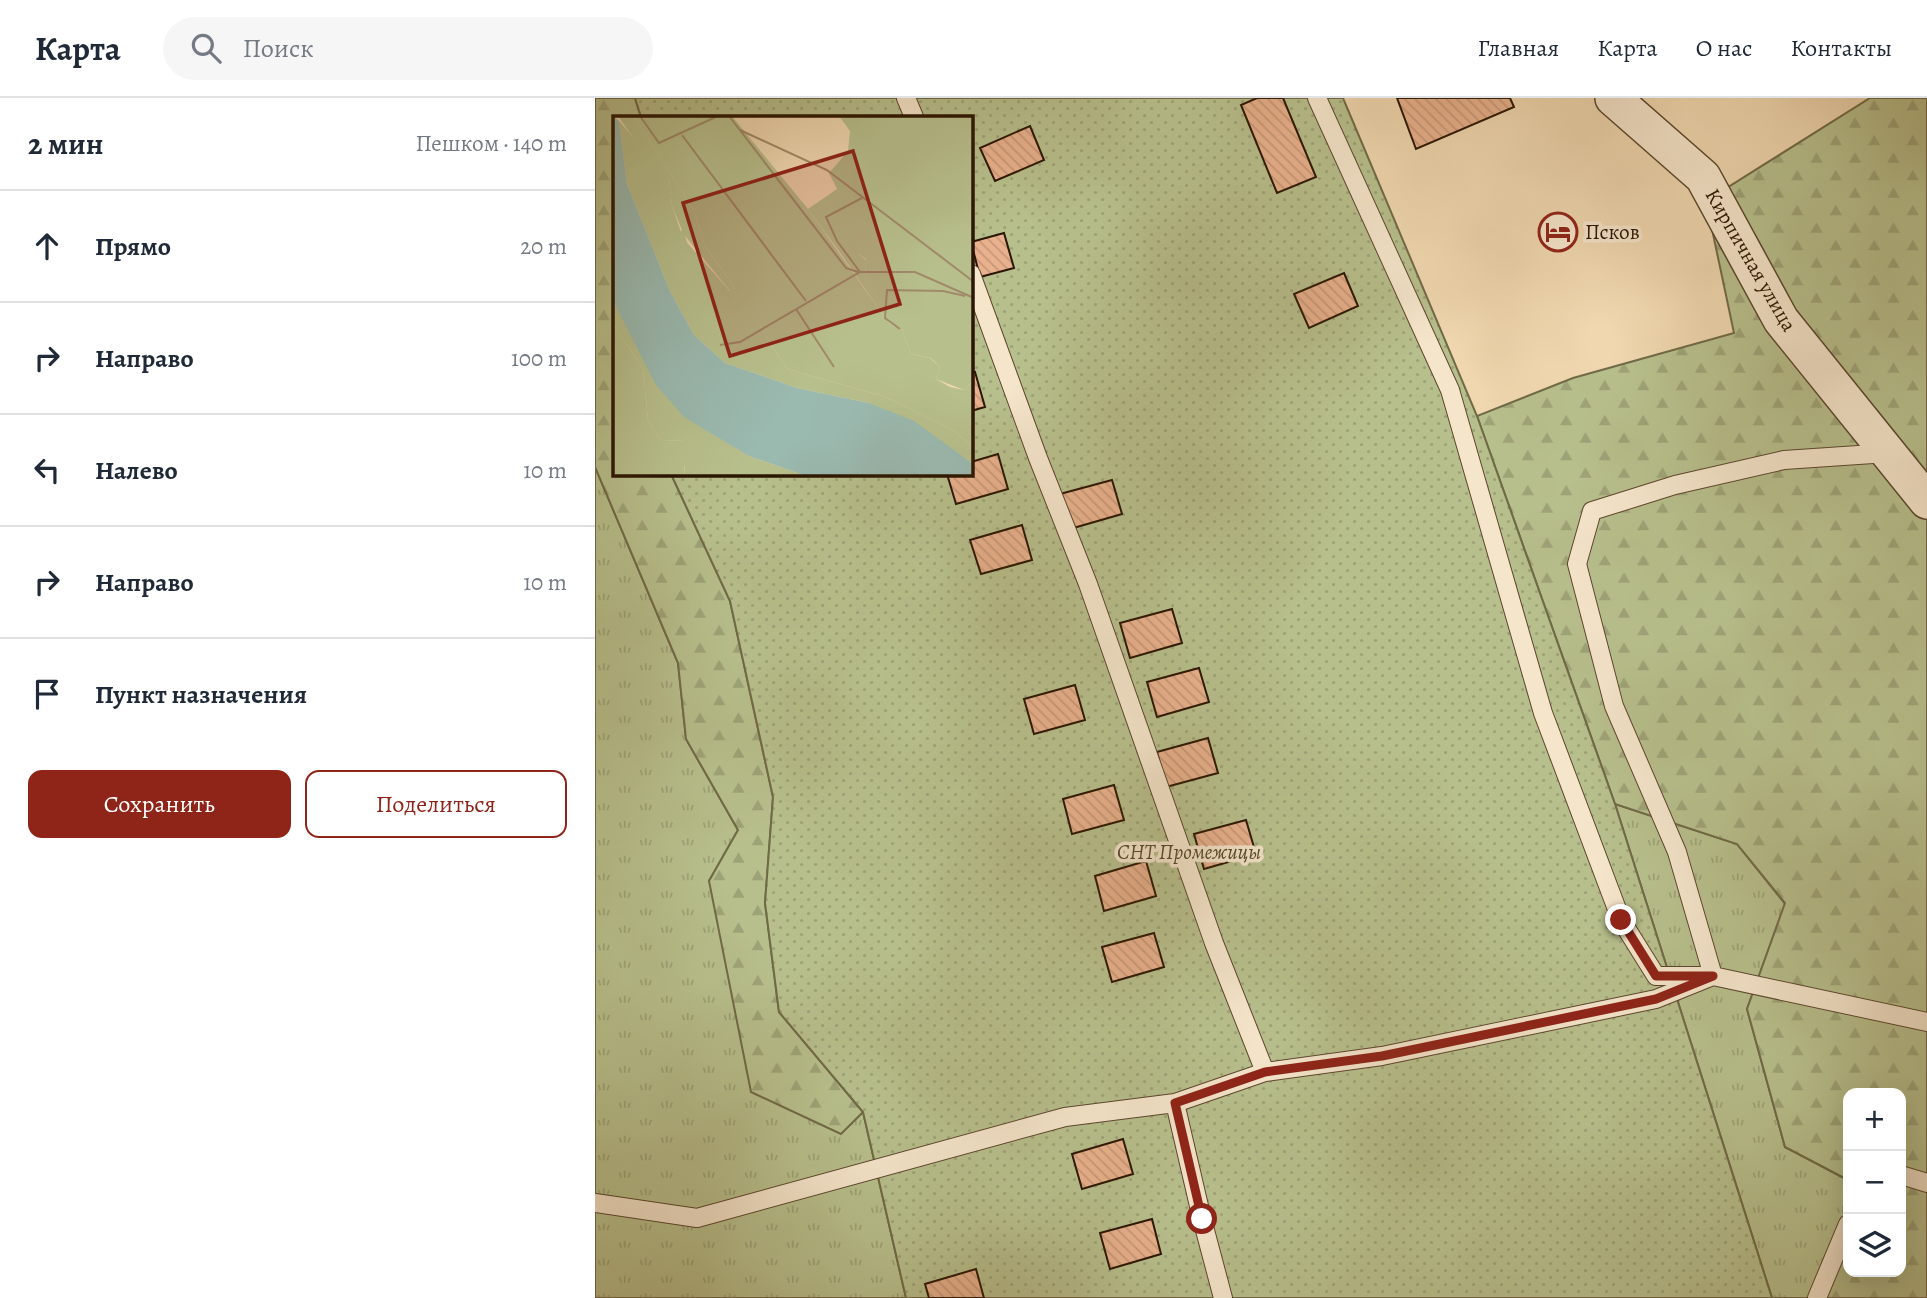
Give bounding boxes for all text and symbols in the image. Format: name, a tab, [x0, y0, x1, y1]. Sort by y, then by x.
search box	[163, 17, 653, 80]
text: Карта	[35, 26, 121, 71]
icon: search	[187, 29, 225, 67]
text: Поиск	[243, 31, 314, 66]
text: Главная	[1478, 32, 1559, 64]
text: Карта	[1597, 32, 1658, 64]
text: О нас	[1696, 32, 1752, 64]
text: Контакты	[1790, 32, 1892, 64]
inset map	[613, 116, 973, 476]
text: 2 мин	[28, 124, 103, 164]
text: Пешком · 140 m	[415, 128, 567, 159]
street label: Кирпичная улица	[1699, 183, 1803, 337]
hotel icon: Псков	[1537, 211, 1579, 253]
place label: Псков	[1585, 218, 1640, 246]
icon: ahead	[28, 227, 66, 265]
text: Прямо	[95, 229, 171, 264]
text: 20 m	[520, 231, 567, 262]
icon: right	[28, 339, 66, 377]
text: Направо	[95, 341, 194, 376]
text: 100 m	[511, 343, 567, 374]
icon: left	[28, 451, 66, 489]
text: Налево	[95, 453, 178, 488]
text: 10 m	[523, 455, 567, 486]
icon: right	[28, 563, 66, 601]
text: Направо	[95, 565, 194, 600]
text: 10 m	[523, 567, 567, 598]
icon: arrive	[28, 675, 66, 713]
text: Пункт назначения	[95, 677, 307, 712]
button: Сохранить	[28, 770, 291, 838]
button: Поделиться	[305, 770, 567, 838]
park label: СНТ Промежицы	[1117, 838, 1261, 866]
route end	[1605, 904, 1636, 935]
map controls	[1843, 1088, 1906, 1277]
button: +	[1843, 1088, 1906, 1151]
button: −	[1843, 1151, 1906, 1214]
route start	[1186, 1203, 1217, 1234]
button: layers	[1843, 1214, 1906, 1277]

